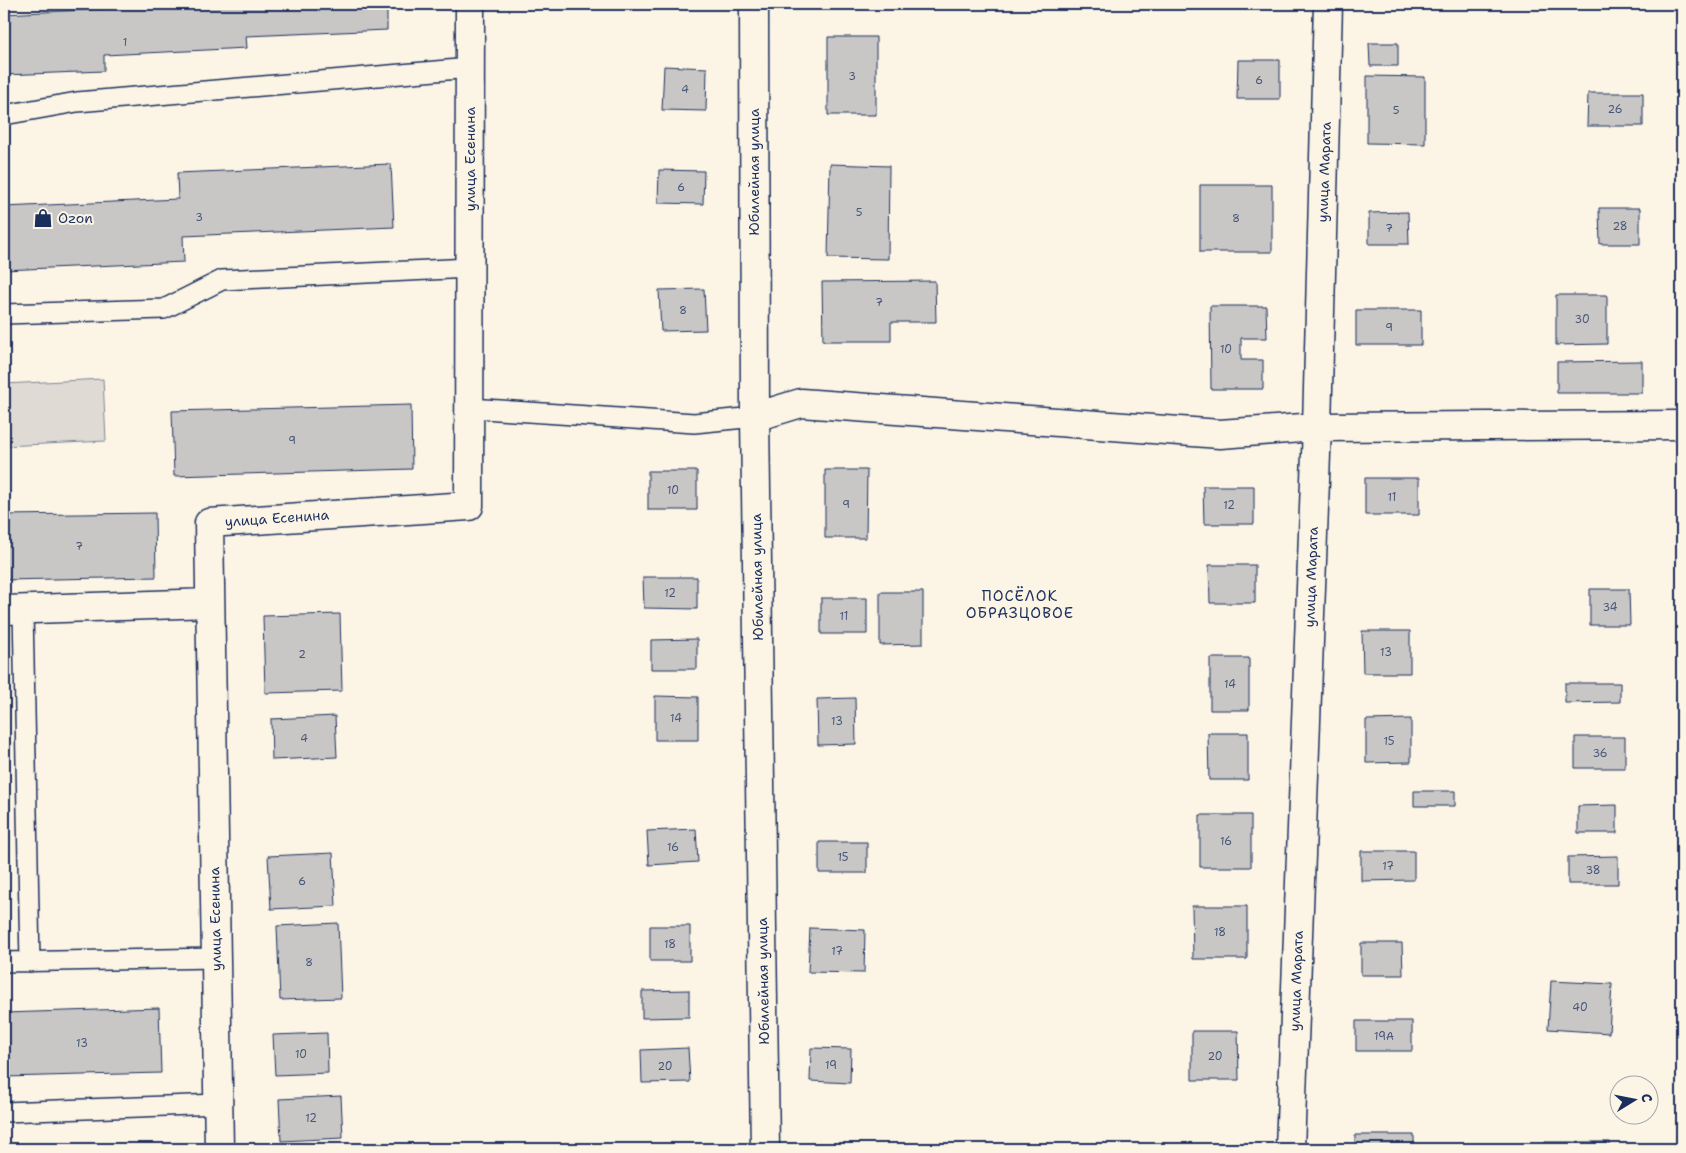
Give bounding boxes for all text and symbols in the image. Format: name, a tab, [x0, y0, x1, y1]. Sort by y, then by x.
house number: 1	[123, 35, 127, 50]
house number: 3	[848, 69, 856, 84]
house number: 6	[1255, 73, 1263, 88]
house number: 4	[681, 82, 689, 97]
house number: 26	[1608, 102, 1622, 117]
house number: 5	[1393, 103, 1400, 118]
street label: улица Есенина	[461, 107, 479, 211]
street label: Юбилейная улица	[745, 108, 763, 236]
street label: улица Марата	[1313, 121, 1335, 223]
house number: 6	[677, 180, 685, 195]
house number: 5	[856, 205, 863, 220]
shop icon: Ozon	[32, 207, 54, 229]
place label: Ozon	[58, 209, 93, 227]
house number: 3	[195, 210, 203, 225]
house number: 8	[1232, 211, 1240, 226]
house number: 28	[1612, 219, 1628, 234]
house number: 7	[1385, 221, 1393, 236]
house number: 7	[875, 295, 883, 310]
house number: 8	[679, 303, 687, 318]
house number: 30	[1574, 312, 1590, 327]
house number: 9	[1385, 320, 1393, 335]
house number: 10	[1220, 342, 1232, 357]
house number: 9	[288, 433, 296, 448]
house number: 10	[667, 483, 679, 498]
house number: 11	[1388, 490, 1396, 505]
house number: 9	[842, 497, 850, 512]
house number: 12	[1223, 498, 1235, 513]
street label: улица Есенина	[224, 505, 330, 531]
street label: Юбилейная улица	[747, 513, 767, 641]
street label: улица Марата	[1300, 526, 1322, 628]
house number: 7	[75, 539, 83, 554]
house number: 12	[664, 586, 676, 601]
district label: ПОСЁЛОК ОБРАЗЦОВОЕ	[966, 586, 1074, 623]
house number: 34	[1603, 600, 1618, 615]
house number: 11	[840, 609, 848, 624]
house number: 13	[1380, 645, 1392, 660]
house number: 2	[298, 647, 306, 662]
house number: 14	[1224, 677, 1236, 692]
house number: 14	[670, 711, 682, 726]
house number: 13	[831, 714, 843, 729]
house number: 4	[300, 731, 308, 746]
house number: 15	[1383, 734, 1395, 749]
house number: 36	[1592, 746, 1608, 761]
house number: 16	[1220, 834, 1232, 849]
house number: 16	[667, 840, 679, 855]
house number: 15	[837, 850, 849, 865]
house number: 17	[1382, 859, 1394, 874]
house number: 38	[1585, 863, 1601, 878]
street label: улица Есенина	[205, 866, 225, 971]
house number: 6	[298, 874, 306, 889]
street label: Юбилейная улица	[753, 917, 773, 1045]
house number: 18	[1214, 925, 1226, 940]
street label: улица Марата	[1285, 930, 1307, 1032]
house number: 18	[664, 937, 676, 952]
house number: 17	[831, 944, 843, 959]
house number: 8	[305, 955, 313, 970]
house number: 40	[1572, 1000, 1588, 1015]
house number: 19А	[1374, 1029, 1394, 1044]
house number: 13	[76, 1036, 88, 1051]
house number: 10	[295, 1047, 307, 1062]
house number: 20	[1207, 1049, 1223, 1064]
house number: 19	[825, 1058, 837, 1073]
house number: 20	[657, 1059, 673, 1074]
north arrow	[1608, 1076, 1658, 1126]
text: С	[1637, 1092, 1656, 1104]
house number: 12	[305, 1111, 317, 1126]

